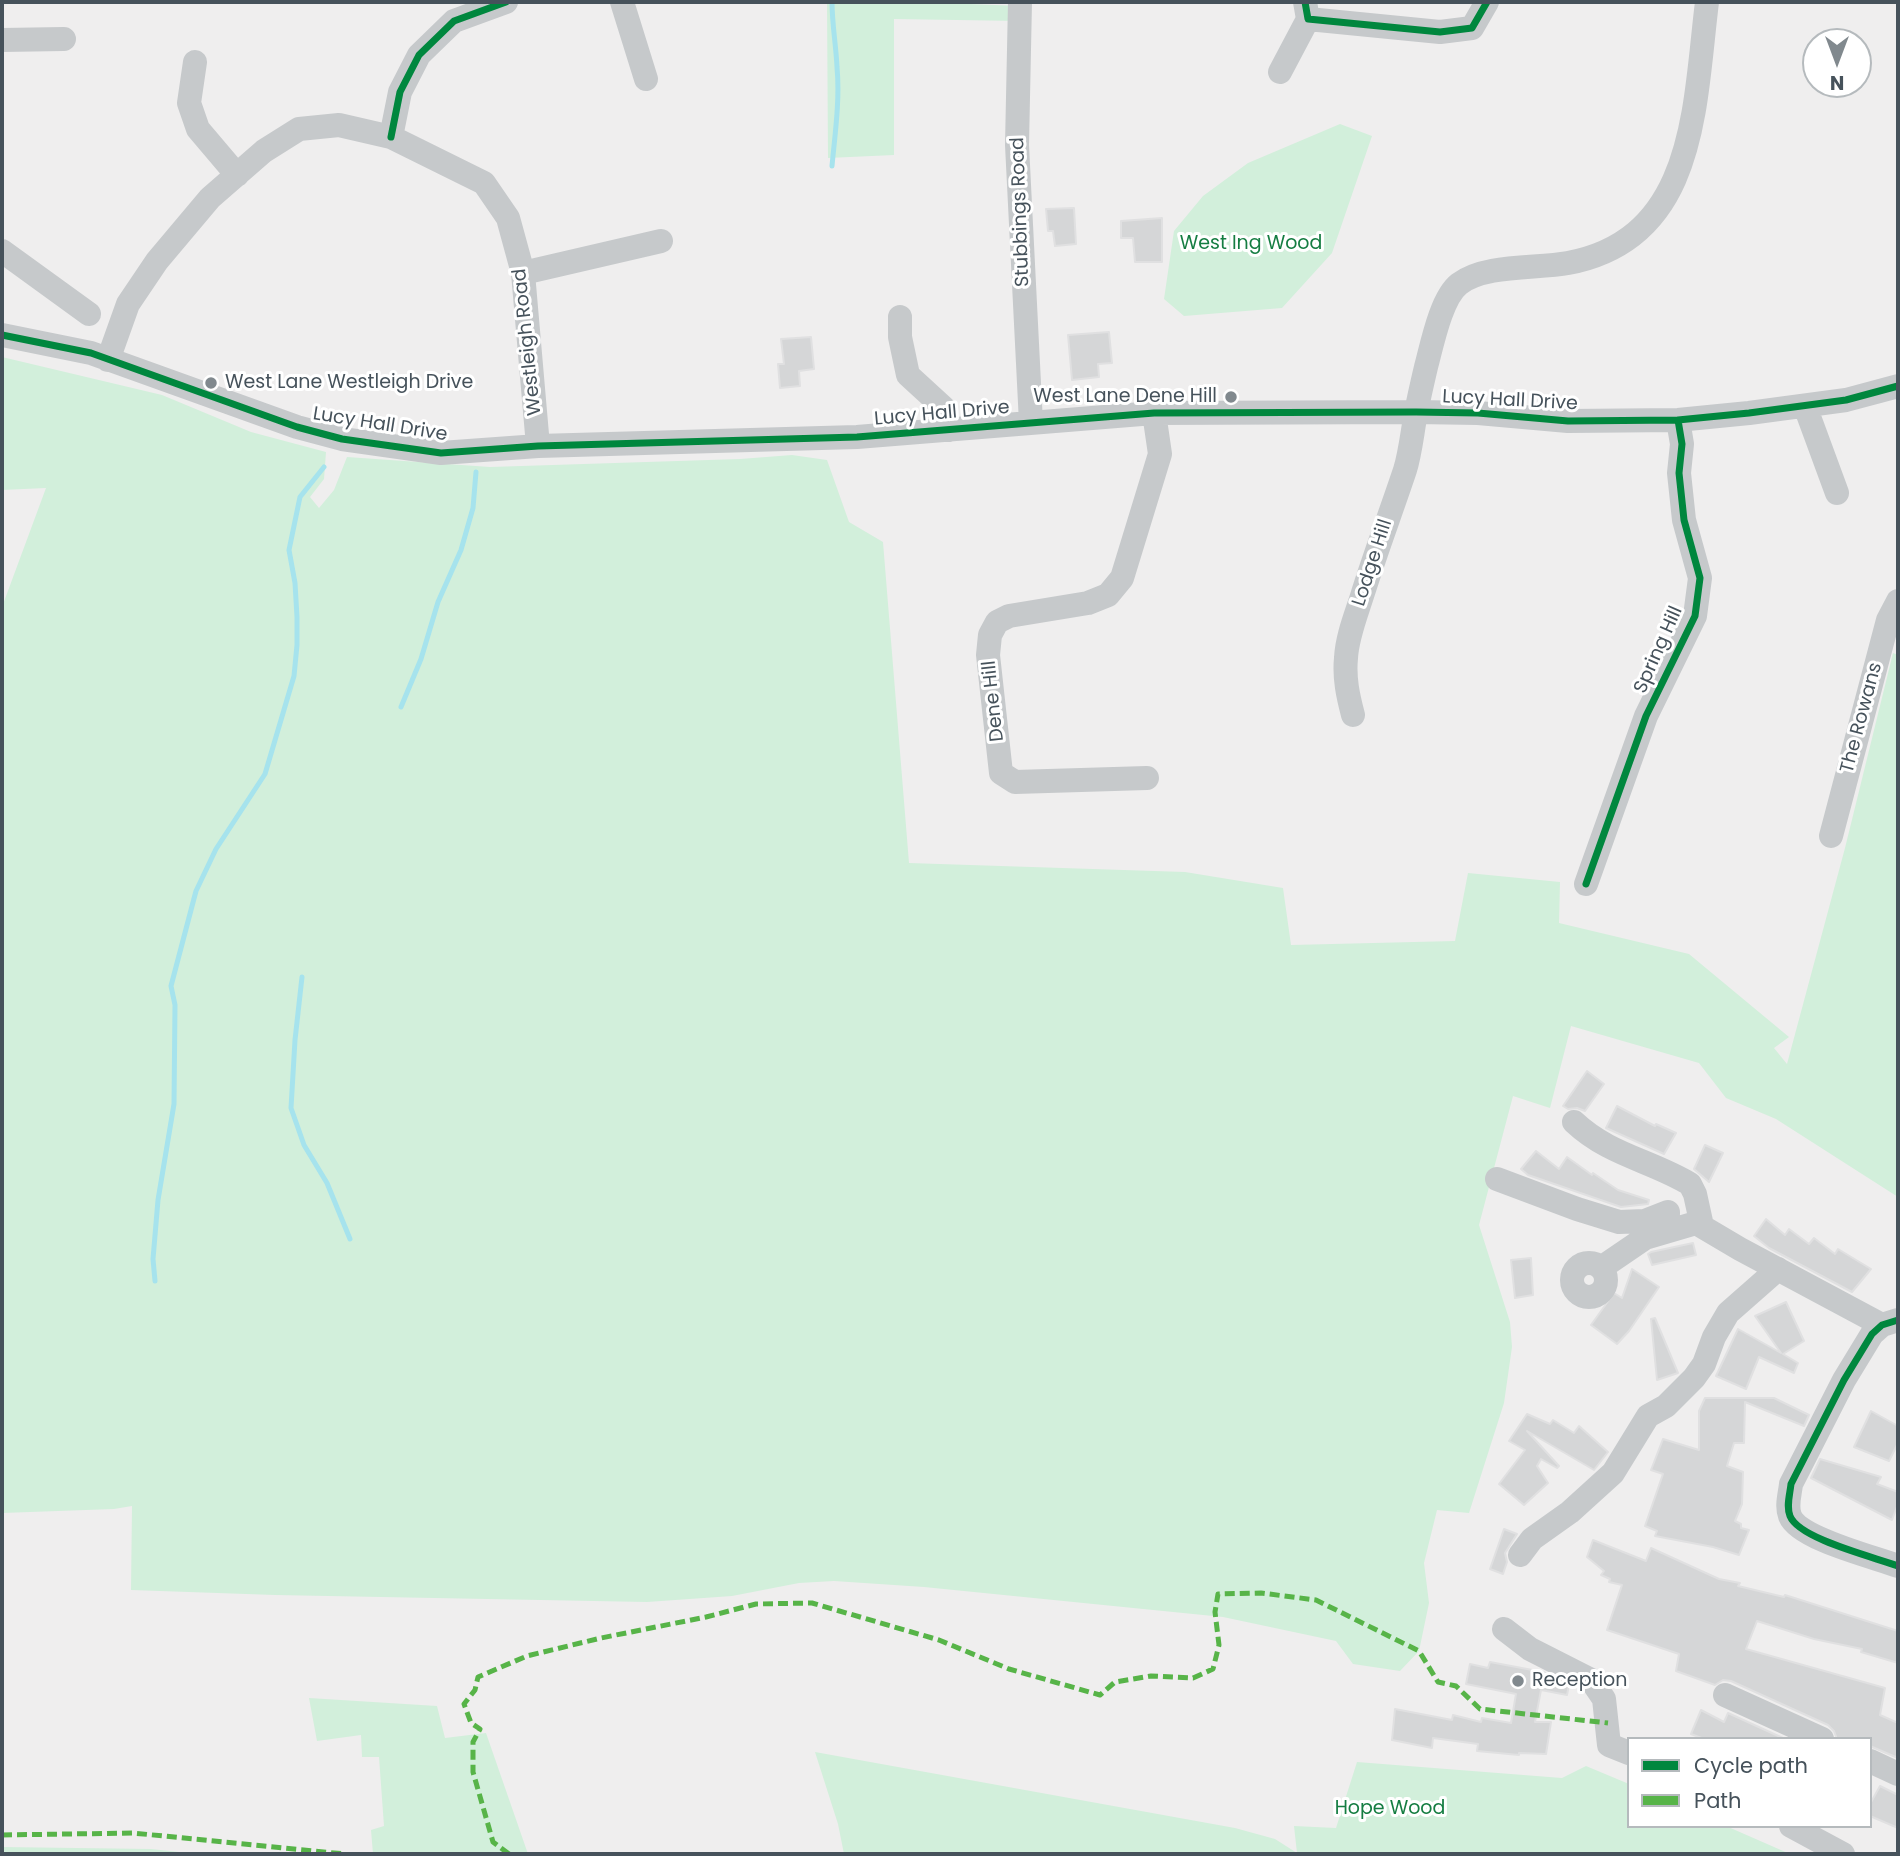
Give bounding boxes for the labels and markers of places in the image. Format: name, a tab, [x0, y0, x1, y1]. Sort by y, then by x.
place label: West Lane Westleigh Drive	[225, 372, 473, 394]
marker: West Lane Westleigh Drive	[203, 375, 219, 391]
place label: West Lane Dene Hill	[1033, 386, 1217, 408]
marker: West Lane Dene Hill	[1223, 389, 1239, 405]
place label: Reception	[1532, 1670, 1627, 1692]
marker: Reception	[1510, 1673, 1526, 1689]

